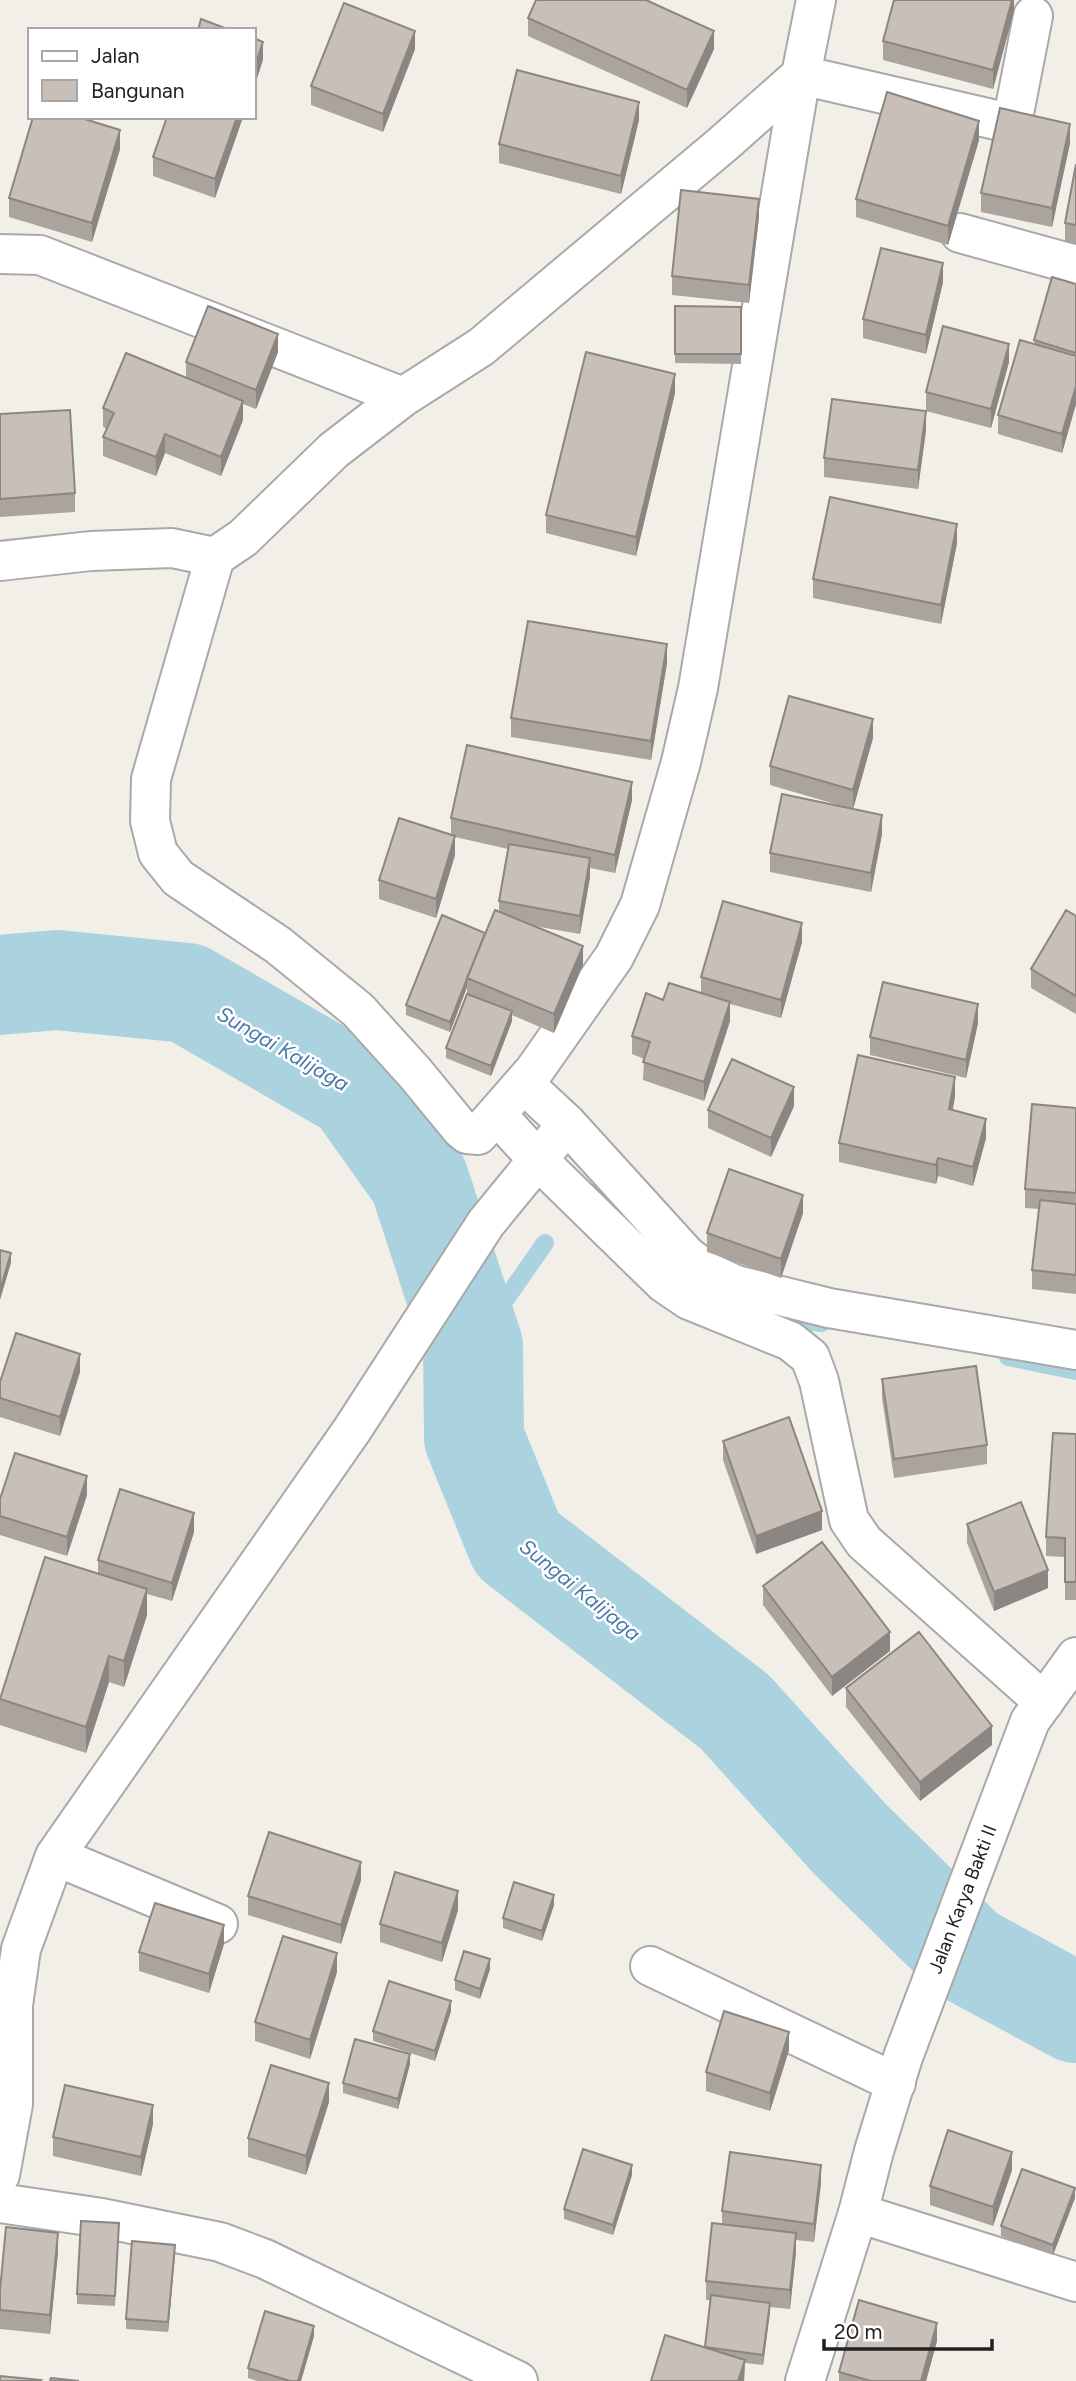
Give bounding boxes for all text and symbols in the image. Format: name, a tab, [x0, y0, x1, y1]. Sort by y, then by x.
legend	[28, 28, 256, 119]
text: Jalan	[91, 43, 140, 68]
text: Bangunan	[91, 78, 184, 103]
water label: Sungai Kalijaga	[213, 1001, 354, 1096]
water label: Sungai Kalijaga	[515, 1533, 646, 1646]
street label: Jalan Karya Bakti II	[924, 1822, 1001, 1977]
scale bar	[824, 2308, 992, 2352]
text: 20 m	[834, 2319, 882, 2344]

